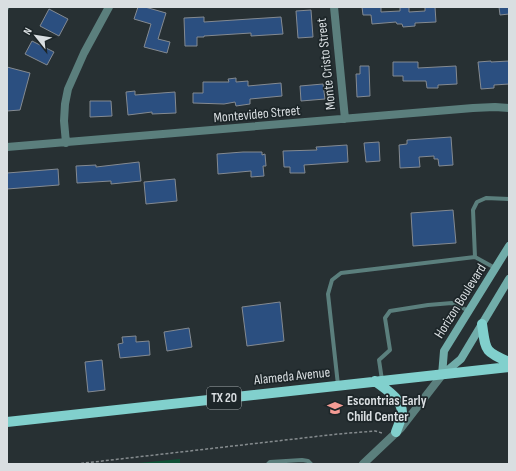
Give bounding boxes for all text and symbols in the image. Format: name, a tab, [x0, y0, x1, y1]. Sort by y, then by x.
north arrow	[16, 16, 56, 56]
street label: Monte Cristo Street	[313, 17, 339, 111]
text: N	[21, 25, 35, 37]
street label: Montevideo Street	[213, 102, 301, 126]
street label: Horizon Boulevard	[430, 260, 490, 341]
street label: Alameda Avenue	[252, 364, 331, 389]
road number: TX 20	[207, 387, 241, 409]
place label: Escontrias Early Child Center	[347, 392, 427, 425]
school or university icon: Escontrias Early Child Center	[326, 399, 344, 417]

